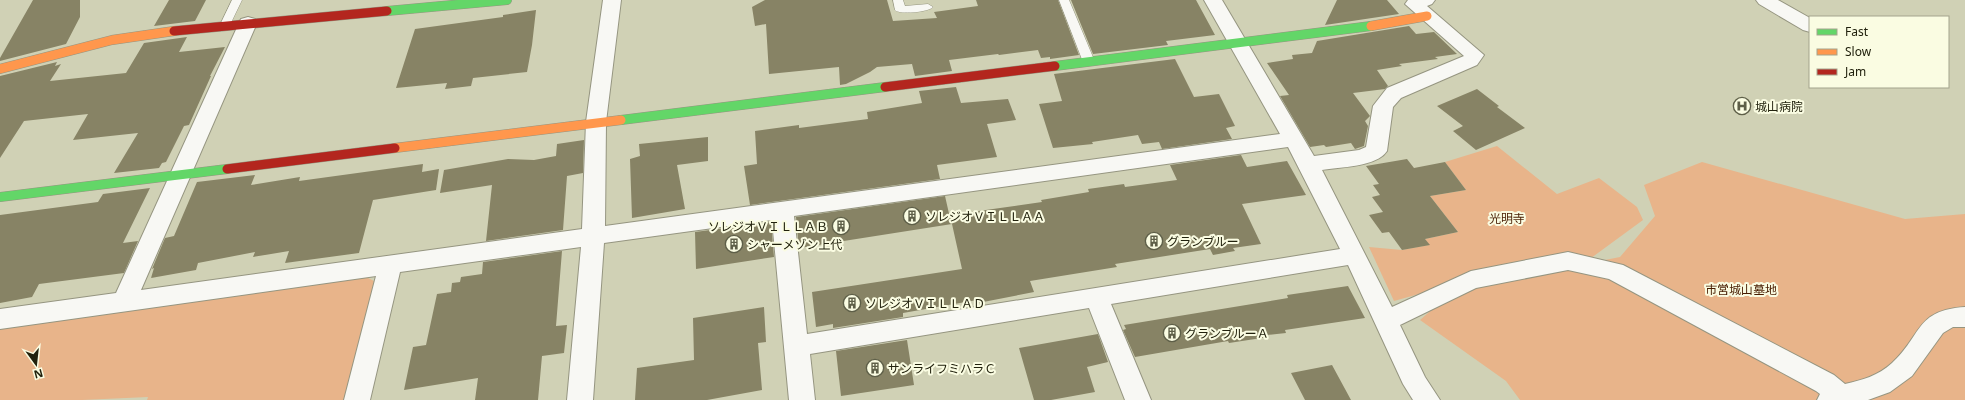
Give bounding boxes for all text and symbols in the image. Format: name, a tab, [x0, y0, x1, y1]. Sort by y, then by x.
legend	[1809, 16, 1949, 88]
text: Fast	[1845, 23, 1869, 40]
text: Slow	[1845, 43, 1872, 60]
text: Jam	[1844, 63, 1866, 80]
hospital icon: 城山病院	[1732, 96, 1752, 116]
place label: 城山病院	[1755, 98, 1803, 115]
building icon: ソレジオＶＩＬＬＡＡ	[902, 206, 922, 226]
place label: ソレジオＶＩＬＬＡＡ	[925, 208, 1045, 225]
park label: 光明寺	[1489, 210, 1525, 227]
building icon: ソレジオＶＩＬＬＡＢ	[831, 216, 851, 236]
place label: ソレジオＶＩＬＬＡＢ	[708, 218, 828, 235]
building icon: グランブルー	[1144, 231, 1164, 251]
place label: グランブルー	[1167, 233, 1239, 250]
building icon: シャーメゾン上代	[724, 234, 744, 254]
place label: シャーメゾン上代	[747, 236, 843, 253]
park label: 市営城山墓地	[1705, 281, 1777, 298]
building icon: ソレジオＶＩＬＬＡＤ	[842, 293, 862, 313]
place label: ソレジオＶＩＬＬＡＤ	[865, 295, 985, 312]
building icon: グランブルーＡ	[1162, 323, 1182, 343]
place label: グランブルーＡ	[1185, 325, 1269, 342]
north arrow	[16, 344, 56, 384]
building icon: サンライフミハラＣ	[865, 358, 885, 378]
place label: サンライフミハラＣ	[888, 360, 996, 377]
text: N	[32, 366, 45, 383]

